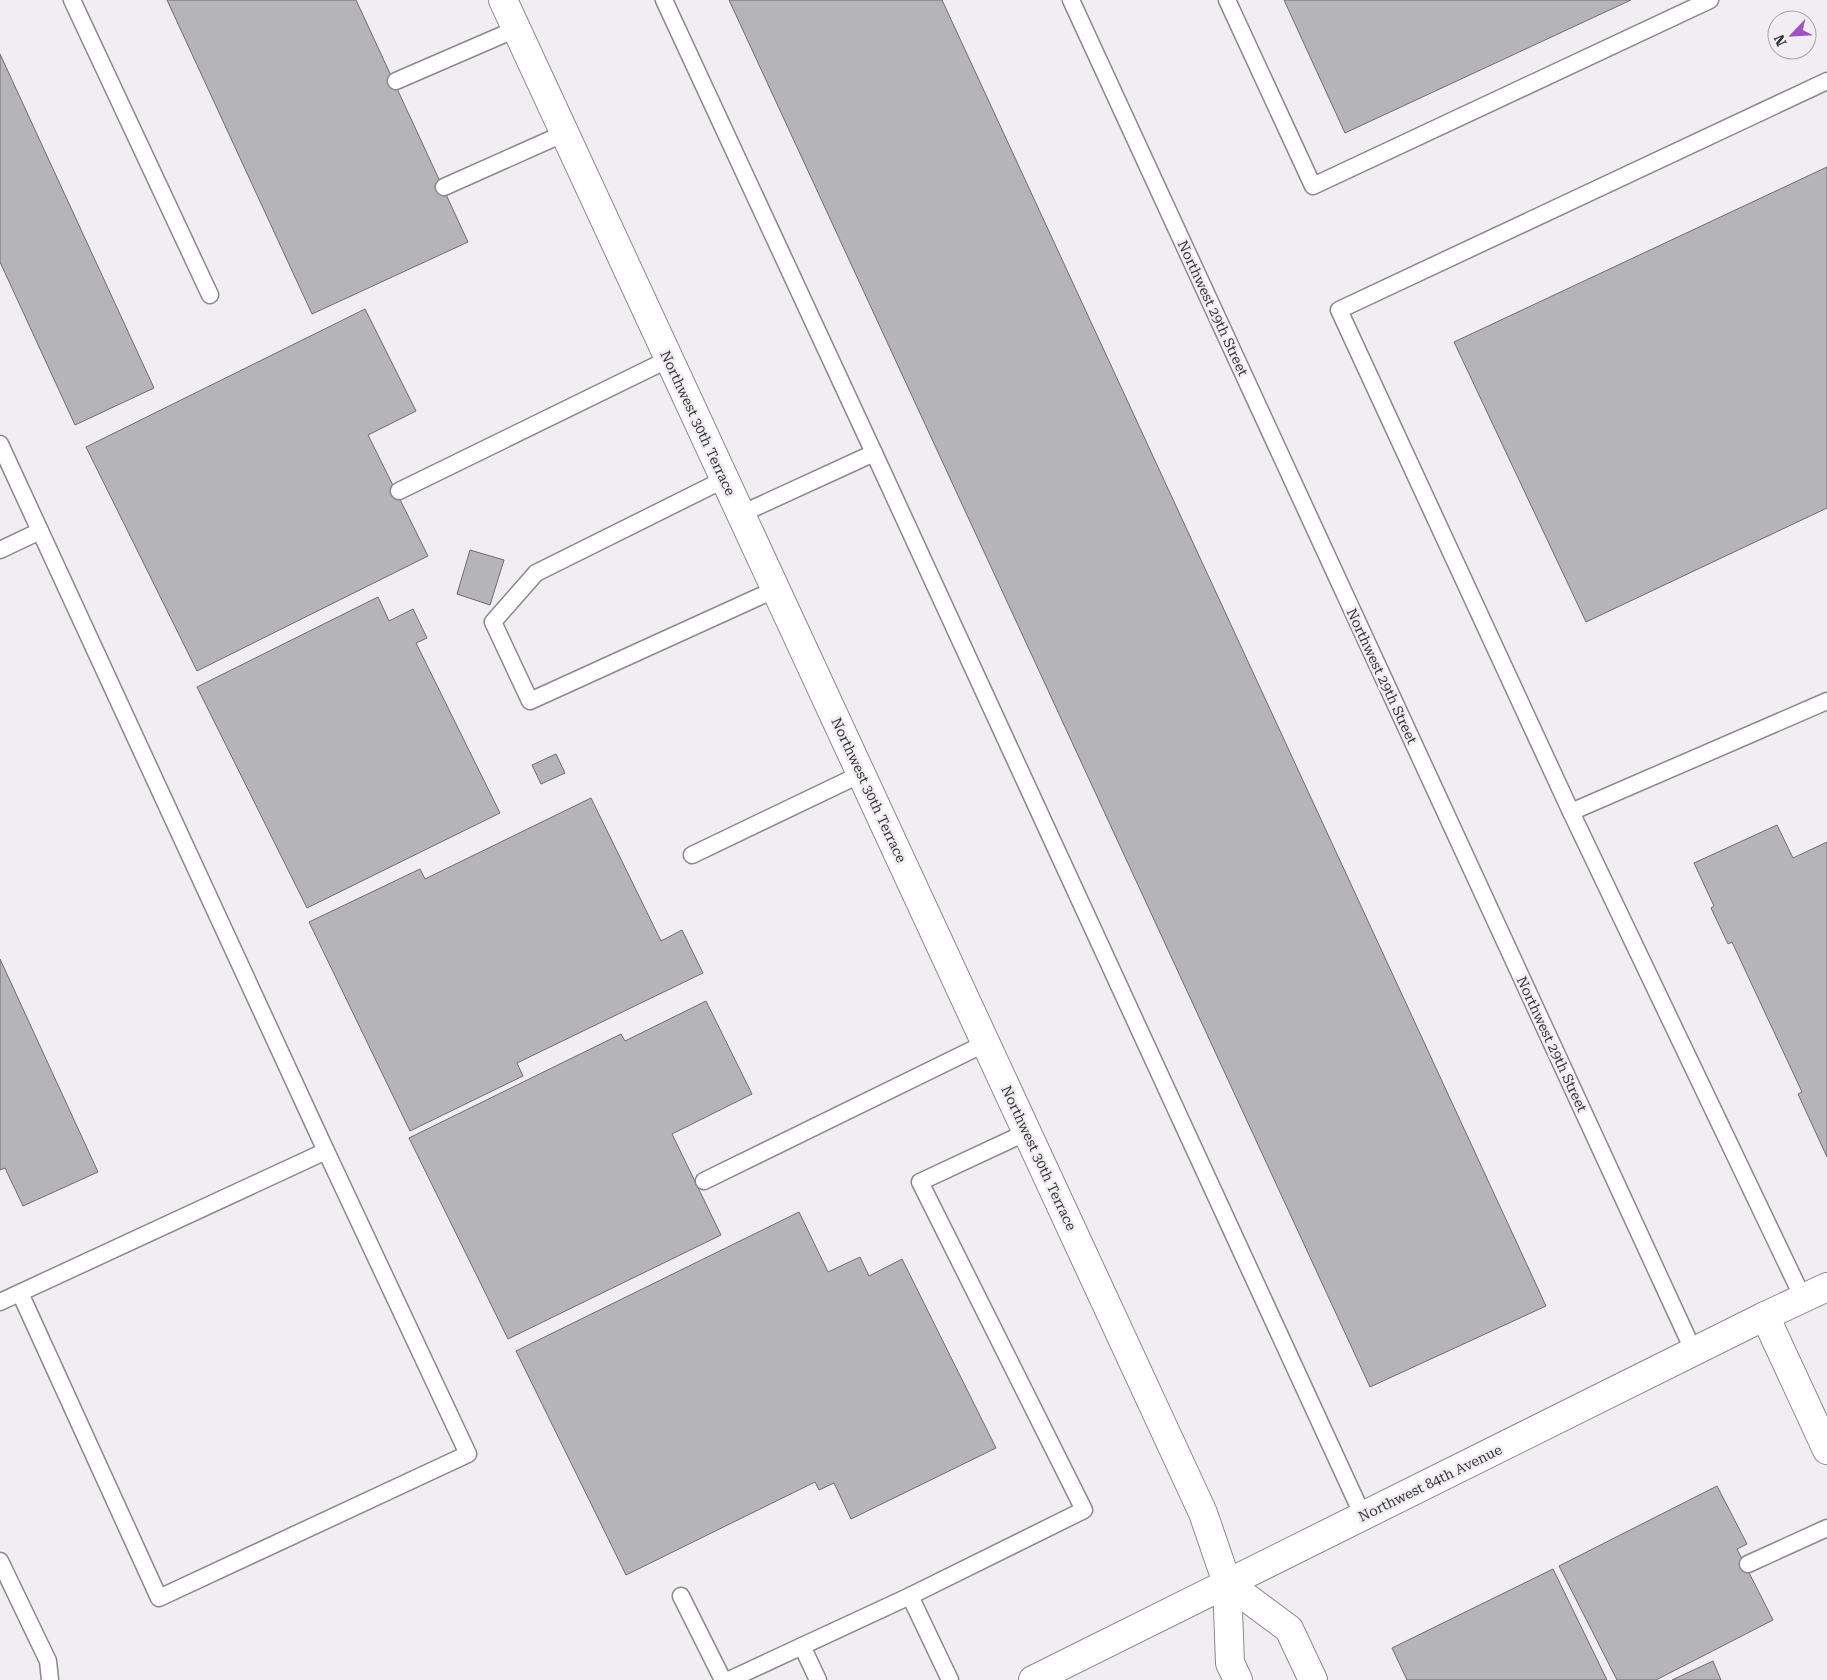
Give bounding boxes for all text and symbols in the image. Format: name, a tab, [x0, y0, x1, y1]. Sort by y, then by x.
north arrow	[1767, 10, 1817, 60]
text: N	[1771, 32, 1790, 49]
street label: Northwest 29th Street	[1175, 238, 1251, 378]
street label: Northwest 30th Terrace	[657, 348, 739, 498]
street label: Northwest 29th Street	[1344, 606, 1420, 746]
street label: Northwest 30th Terrace	[828, 715, 910, 865]
street label: Northwest 29th Street	[1514, 974, 1590, 1114]
street label: Northwest 30th Terrace	[998, 1083, 1080, 1233]
street label: Northwest 84th Avenue	[1356, 1441, 1505, 1525]

